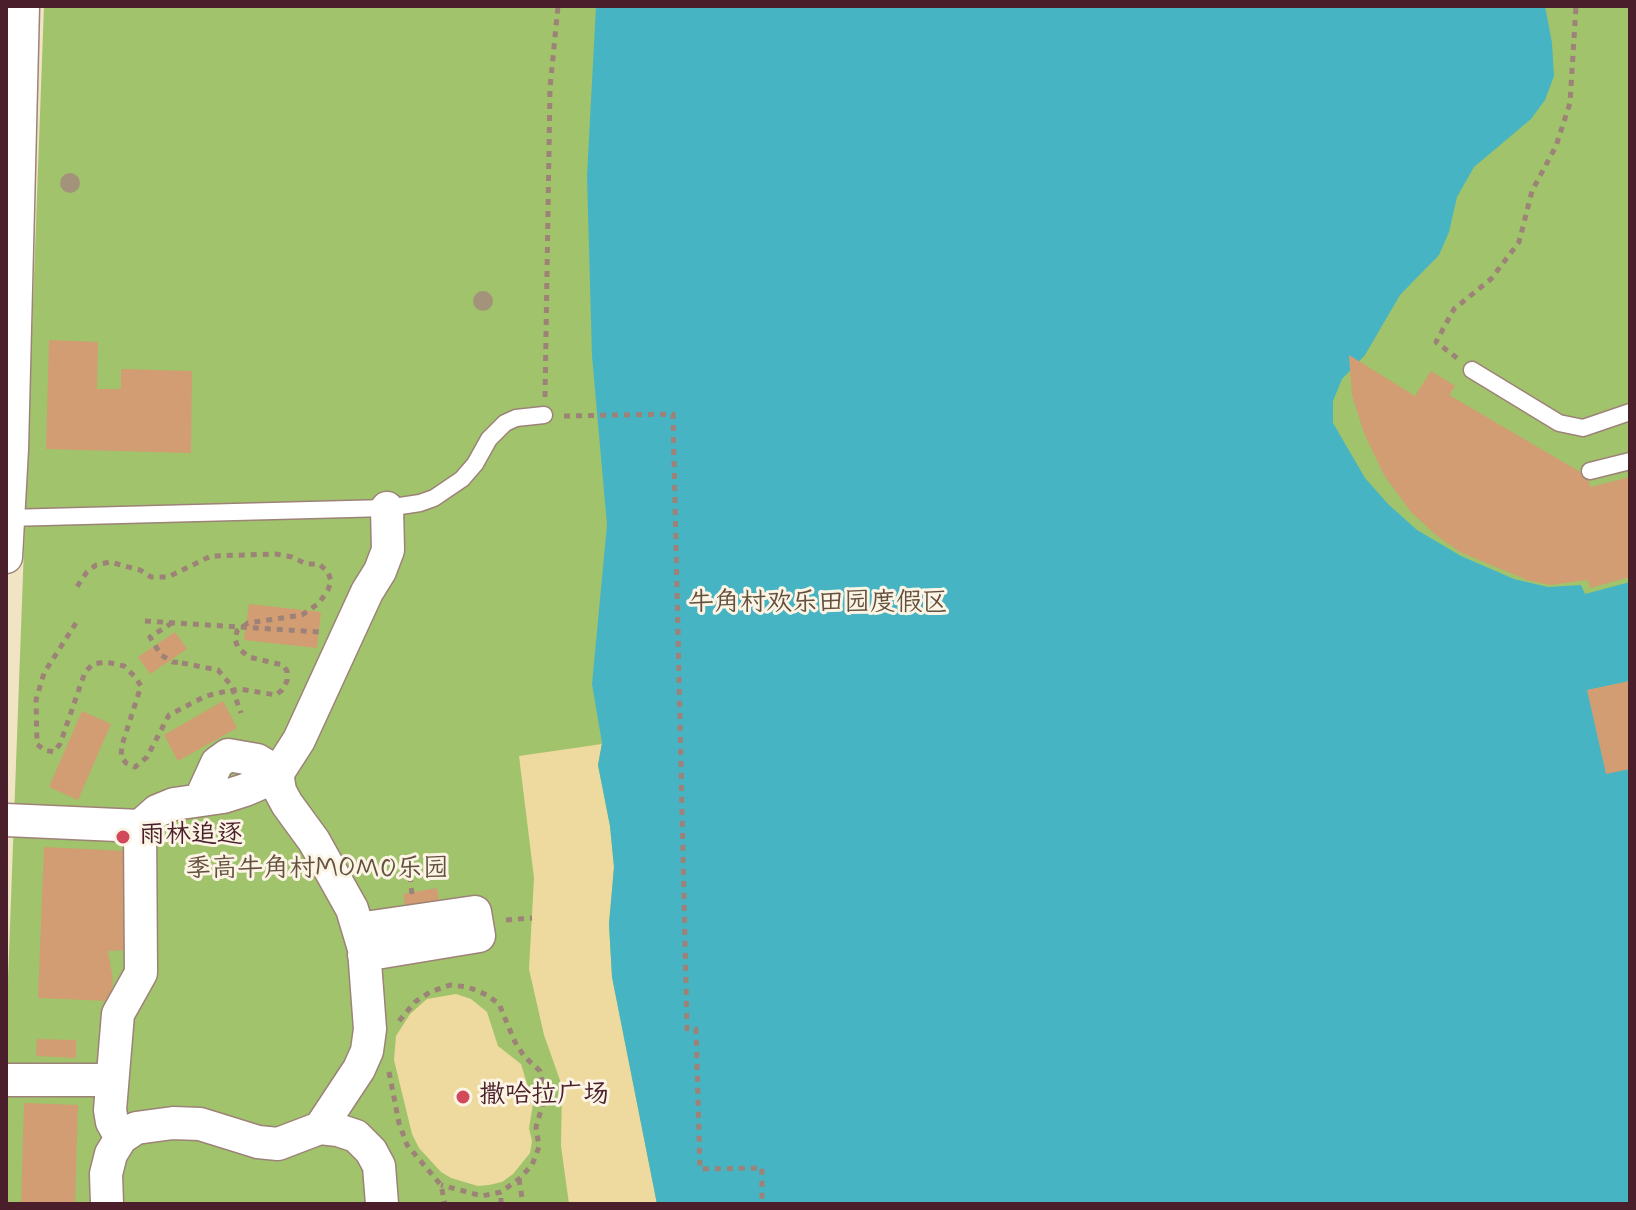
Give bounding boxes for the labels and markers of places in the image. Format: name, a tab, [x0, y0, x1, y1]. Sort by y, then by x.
place label: 雨林追逐	[139, 821, 243, 853]
marker: 雨林追逐	[114, 828, 132, 846]
place label: 撒哈拉广场	[479, 1081, 609, 1113]
marker: 撒哈拉广场	[454, 1088, 472, 1106]

